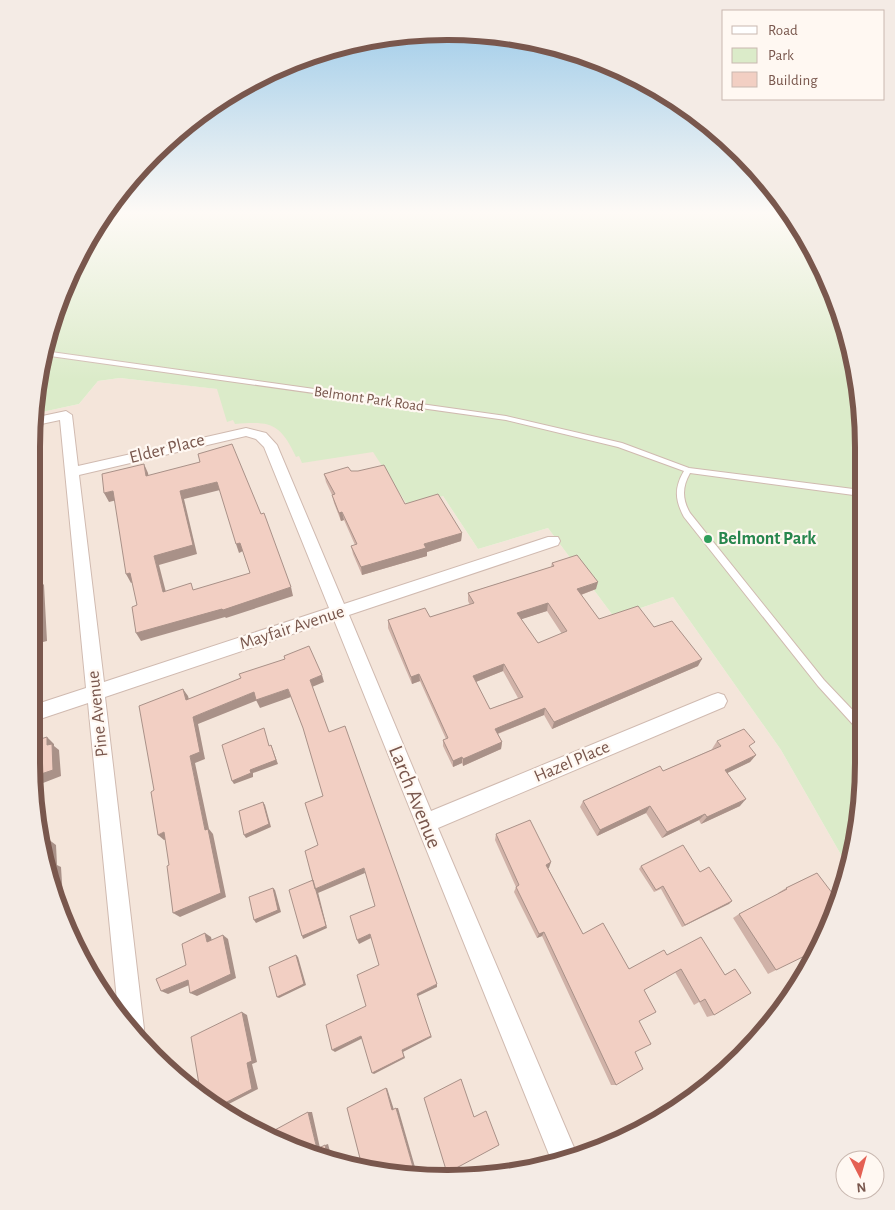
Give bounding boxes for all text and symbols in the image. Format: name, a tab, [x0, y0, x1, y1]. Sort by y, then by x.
legend	[722, 10, 885, 100]
text: Road	[768, 23, 798, 38]
text: Park	[768, 48, 794, 63]
text: Building	[768, 73, 818, 88]
street label: Belmont Park Road	[313, 384, 425, 414]
street label: Elder Place	[128, 431, 206, 467]
place label: Belmont Park	[718, 530, 816, 548]
marker: Belmont Park	[702, 533, 714, 545]
street label: Mayfair Avenue	[237, 603, 347, 653]
street label: Pine Avenue	[85, 670, 111, 758]
street label: Hazel Place	[531, 738, 613, 786]
street label: Larch Avenue	[385, 743, 445, 851]
north arrow	[835, 1150, 885, 1200]
text: N	[856, 1179, 867, 1194]

